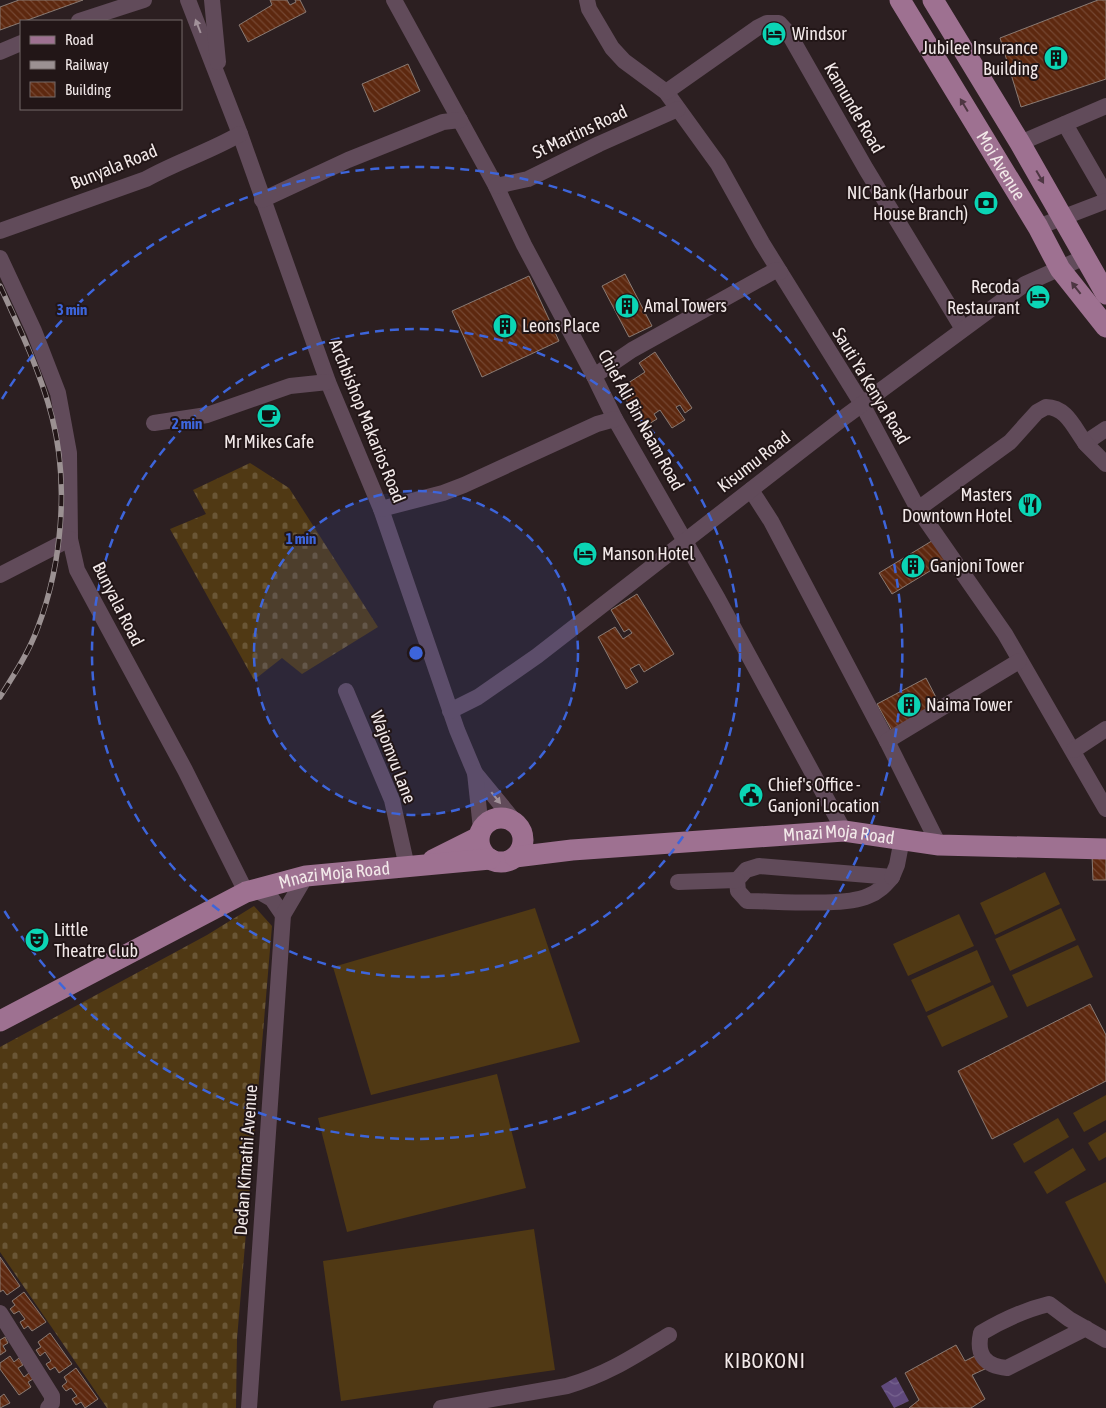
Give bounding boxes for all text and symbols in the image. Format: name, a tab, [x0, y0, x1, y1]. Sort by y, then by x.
one-way arrow	[194, 18, 201, 33]
legend	[20, 20, 182, 110]
hotel icon: Windsor	[761, 21, 787, 47]
place label: Windsor	[792, 23, 847, 44]
text: Road	[65, 31, 94, 48]
place label: Jubilee Insurance Building	[922, 37, 1038, 79]
building icon: Jubilee Insurance Building	[1043, 45, 1069, 71]
text: Railway	[65, 56, 109, 73]
street label: Kamunde Road	[820, 59, 889, 157]
text: Building	[65, 81, 111, 98]
one-way arrow	[959, 99, 968, 112]
street label: St Martins Road	[529, 100, 630, 163]
street label: Moi Avenue	[972, 127, 1030, 204]
street label: Bunyala Road	[67, 140, 160, 193]
one-way arrow	[1036, 169, 1044, 184]
place label: NIC Bank (Harbour House Branch)	[847, 182, 969, 224]
bank icon: NIC Bank (Harbour House Branch)	[973, 190, 999, 216]
place label: Recoda Restaurant	[947, 276, 1020, 318]
one-way arrow	[1071, 281, 1081, 295]
hotel icon: Recoda Restaurant	[1025, 284, 1051, 310]
building icon: Amal Towers	[614, 293, 640, 319]
place label: Amal Towers	[644, 295, 727, 316]
text: 3 min	[57, 301, 87, 318]
building icon: Leons Place	[492, 313, 518, 339]
place label: Leons Place	[522, 315, 600, 336]
street label: Sauti Ya Kenya Road	[828, 324, 914, 448]
street label: Archbishop Makarios Road	[325, 336, 410, 506]
street label: Chief Ali Bin Naam Road	[594, 346, 689, 494]
cafe icon: Mr Mikes Cafe	[256, 403, 282, 429]
text: 2 min	[172, 415, 202, 432]
street label: Kisumu Road	[713, 427, 794, 497]
place label: Mr Mikes Cafe	[224, 431, 314, 452]
place label: Masters Downtown Hotel	[902, 484, 1012, 526]
restaurant icon: Masters Downtown Hotel	[1017, 492, 1043, 518]
text: 1 min	[286, 530, 316, 547]
hotel icon: Manson Hotel	[572, 541, 598, 567]
place label: Manson Hotel	[602, 543, 694, 564]
building icon: Ganjoni Tower	[900, 553, 926, 579]
place label: Ganjoni Tower	[930, 555, 1024, 576]
street label: Bunyala Road	[88, 558, 149, 649]
centre of rings	[407, 644, 425, 662]
building icon: Naima Tower	[896, 692, 922, 718]
place label: Naima Tower	[926, 694, 1013, 715]
street label: Wajomvu Lane	[366, 708, 421, 806]
place label: Chief's Office - Ganjoni Location	[768, 774, 880, 816]
public building icon: Chief's Office - Ganjoni Location	[738, 782, 764, 808]
one-way arrow	[490, 791, 501, 804]
street label: Mnazi Moja Road	[782, 820, 896, 848]
street label: Mnazi Moja Road	[276, 857, 391, 893]
place label: Little Theatre Club	[54, 919, 138, 961]
theatre icon: Little Theatre Club	[24, 927, 50, 953]
street label: Dedan Kimathi Avenue	[230, 1084, 261, 1236]
district label: KIBOKONI	[724, 1349, 806, 1372]

